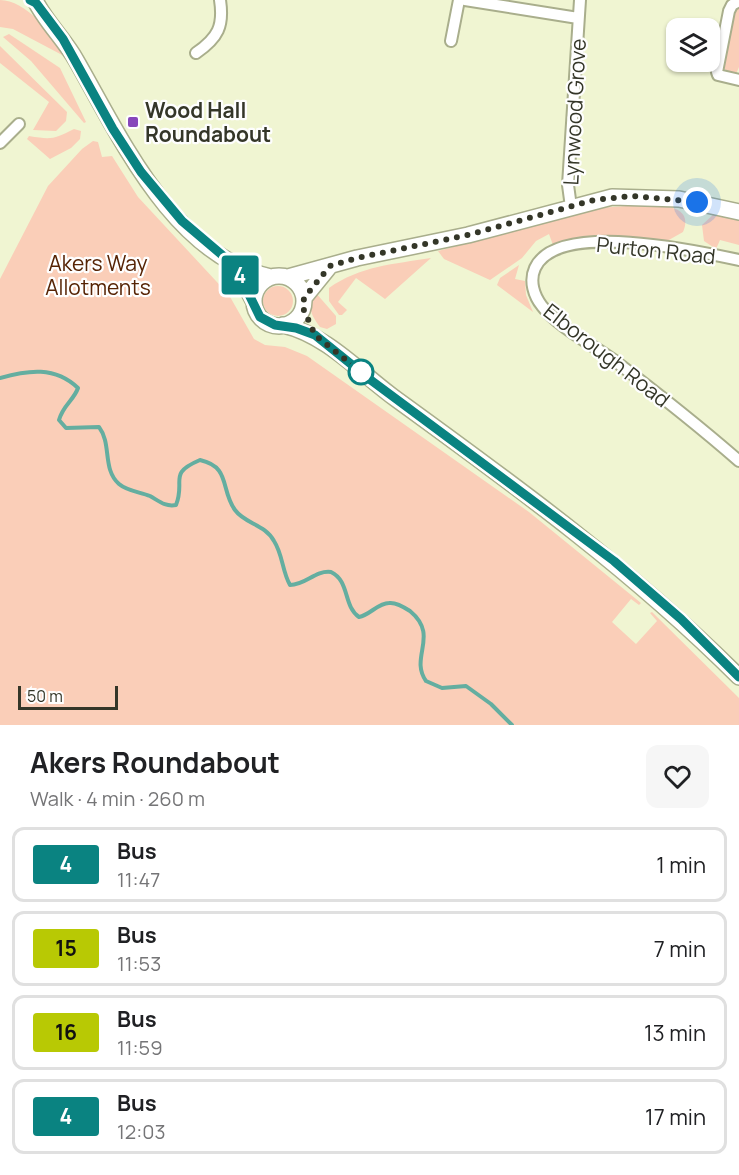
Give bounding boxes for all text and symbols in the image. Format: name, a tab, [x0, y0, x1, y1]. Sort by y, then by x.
map controls	[666, 18, 720, 72]
button: layers	[666, 18, 720, 72]
street label: Lynwood Grove	[556, 38, 592, 186]
place label: Wood Hall Roundabout	[145, 96, 271, 148]
marker: Wood Hall Roundabout	[126, 115, 140, 129]
your location	[682, 187, 712, 217]
street label: Purton Road	[595, 230, 717, 270]
park label: Akers Way Allotments	[45, 249, 151, 301]
line badge: 4	[220, 256, 260, 294]
text: 4	[234, 261, 246, 289]
street label: Elborough Road	[538, 297, 676, 413]
unlabelled marker	[348, 359, 374, 385]
scale bar	[18, 683, 118, 710]
text: 50 m	[27, 685, 63, 707]
text: Akers Roundabout	[30, 743, 280, 781]
button: heart	[646, 745, 709, 808]
text: Walk · 4 min · 260 m	[30, 785, 205, 812]
text: Bus	[117, 836, 157, 866]
text: 4	[60, 850, 72, 878]
text: 1 min	[656, 850, 706, 880]
text: 11:47	[117, 866, 160, 893]
text: Bus	[117, 920, 157, 950]
text: 15	[55, 934, 77, 962]
text: 7 min	[654, 934, 706, 964]
text: 11:53	[117, 950, 161, 977]
text: Bus	[117, 1004, 157, 1034]
text: 16	[55, 1018, 77, 1046]
text: 13 min	[644, 1018, 706, 1048]
text: 11:59	[117, 1034, 163, 1061]
text: Bus	[117, 1088, 157, 1118]
text: 4	[60, 1102, 72, 1130]
text: 17 min	[645, 1102, 706, 1132]
text: 12:03	[117, 1118, 165, 1145]

